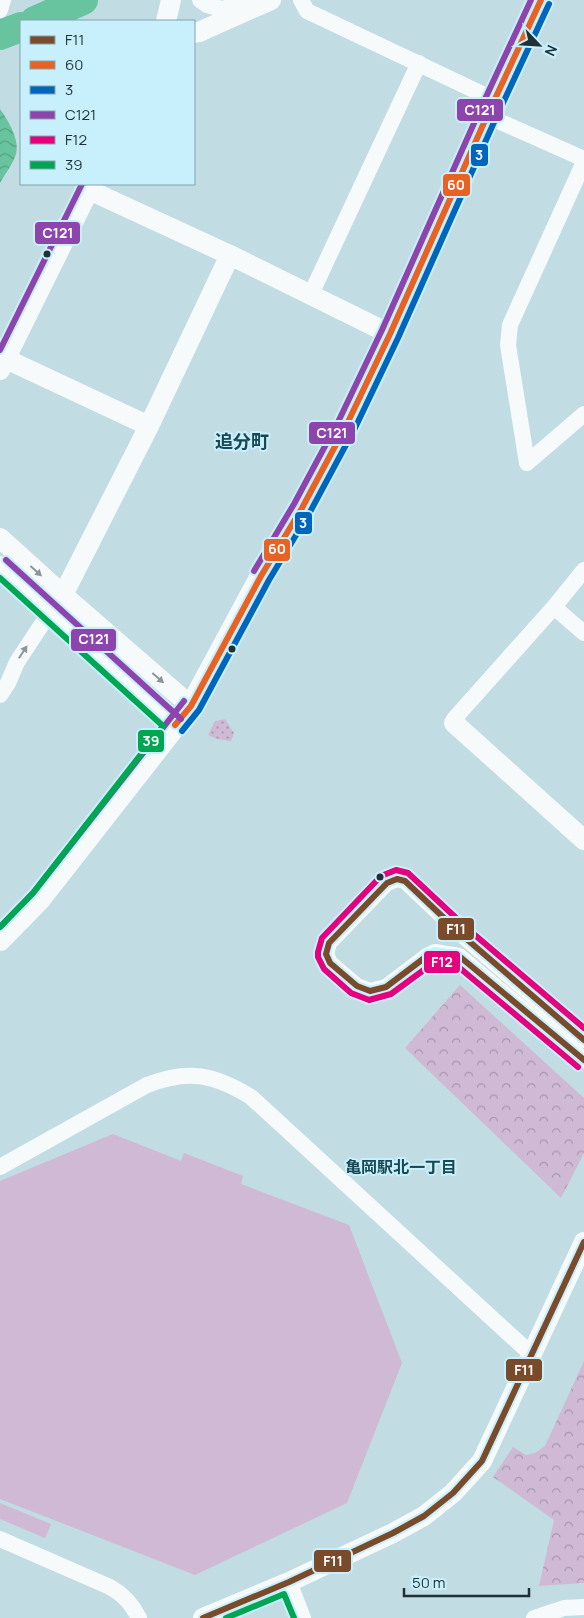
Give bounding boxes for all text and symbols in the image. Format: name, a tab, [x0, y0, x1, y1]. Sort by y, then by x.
legend	[20, 20, 195, 185]
north arrow	[514, 20, 564, 70]
text: F11	[65, 29, 84, 50]
text: N	[540, 42, 562, 59]
text: 60	[65, 54, 83, 75]
text: 3	[65, 79, 73, 100]
line badge: C121	[456, 98, 504, 122]
text: C121	[465, 100, 495, 119]
text: C121	[65, 104, 96, 125]
text: F12	[65, 129, 87, 150]
line badge: 3	[470, 143, 489, 167]
text: 3	[475, 145, 483, 164]
text: 39	[65, 154, 83, 175]
line badge: 60	[442, 173, 471, 197]
text: 60	[447, 175, 465, 194]
line badge: C121	[34, 221, 81, 245]
text: C121	[43, 223, 73, 242]
unlabelled marker	[42, 249, 52, 259]
line badge: C121	[308, 421, 356, 445]
text: C121	[317, 423, 347, 442]
district label: 追分町	[215, 429, 269, 453]
line badge: 3	[294, 511, 313, 535]
text: 3	[299, 513, 307, 532]
line badge: 60	[263, 538, 291, 562]
text: 60	[268, 539, 286, 558]
one-way arrow	[30, 565, 42, 577]
line badge: C121	[70, 628, 117, 652]
text: C121	[79, 629, 109, 648]
unlabelled marker	[227, 644, 237, 654]
one-way arrow	[18, 646, 28, 659]
one-way arrow	[152, 672, 164, 684]
line badge: 39	[137, 729, 165, 753]
text: 39	[143, 731, 159, 750]
unlabelled marker	[375, 872, 385, 882]
line badge: F11	[437, 917, 475, 941]
text: F11	[446, 919, 466, 938]
line badge: F12	[423, 950, 461, 974]
text: F12	[431, 952, 453, 971]
district label: 亀岡駅北一丁目	[345, 1156, 457, 1178]
line badge: F11	[505, 1358, 543, 1382]
text: F11	[514, 1360, 534, 1379]
line badge: F11	[313, 1549, 352, 1573]
text: F11	[323, 1551, 343, 1570]
scale bar	[404, 1566, 529, 1598]
text: 50 m	[412, 1572, 446, 1593]

